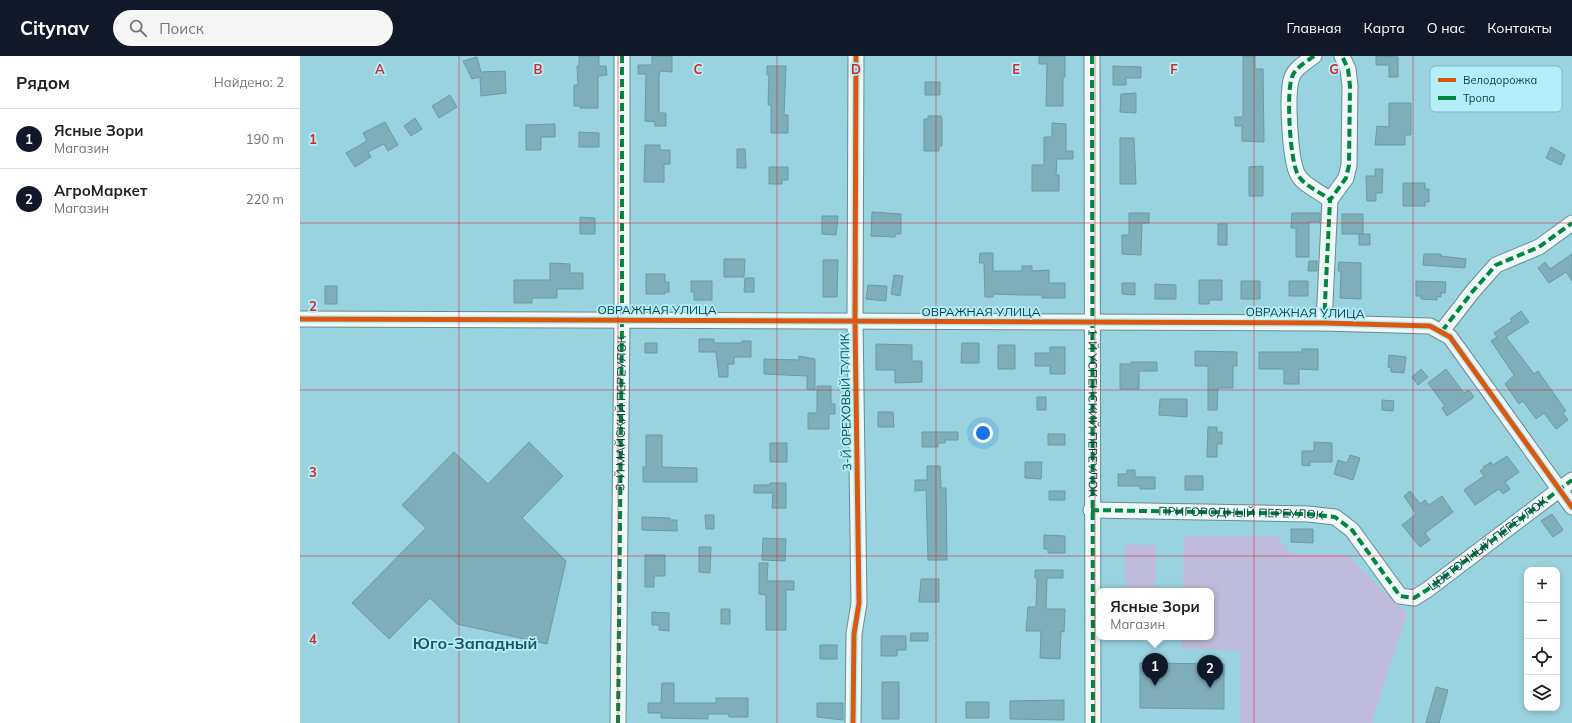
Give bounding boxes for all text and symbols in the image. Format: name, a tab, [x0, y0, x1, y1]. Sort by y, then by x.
search box	[113, 10, 393, 46]
text: Citynav	[20, 16, 89, 40]
icon: search	[127, 17, 149, 39]
text: Поиск	[159, 19, 204, 38]
text: Главная	[1287, 19, 1342, 37]
text: Карта	[1364, 19, 1405, 37]
text: О нас	[1427, 19, 1465, 37]
text: Контакты	[1487, 19, 1552, 37]
text: A	[375, 61, 385, 77]
text: B	[534, 61, 543, 77]
text: C	[694, 61, 703, 77]
text: D	[851, 61, 861, 77]
text: E	[1012, 61, 1020, 77]
text: F	[1170, 61, 1178, 77]
text: G	[1329, 61, 1339, 77]
legend	[1430, 66, 1562, 112]
text: Рядом	[16, 72, 70, 93]
text: Велодорожка	[1463, 73, 1537, 87]
text: Найдено: 2	[214, 74, 284, 90]
text: Тропа	[1463, 91, 1495, 105]
text: Ясные Зори	[54, 121, 143, 140]
text: 1	[25, 131, 33, 147]
text: 190 m	[246, 131, 284, 147]
text: 1	[309, 131, 317, 147]
text: Магазин	[54, 140, 109, 156]
text: АгроМаркет	[54, 181, 147, 200]
text: 2	[25, 191, 33, 207]
text: 220 m	[246, 191, 284, 207]
text: Магазин	[54, 200, 109, 216]
text: 2	[309, 298, 317, 314]
street label: ОВРАЖНАЯ УЛИЦА	[597, 302, 717, 317]
street label: ОВРАЖНАЯ УЛИЦА	[921, 304, 1041, 319]
street label: ОВРАЖНАЯ УЛИЦА	[1245, 304, 1365, 321]
street label: 1-Й УСПЕНСКИЙ ПЕРЕУЛОК	[1085, 329, 1101, 497]
street label: 3-Й ОРЕХОВЫЙ ТУПИК	[837, 333, 854, 471]
street label: 3-Й МАЙСКИЙ ПЕРЕУЛОК	[612, 335, 629, 491]
your location	[973, 423, 993, 443]
text: 3	[309, 464, 317, 480]
street label: ЦВЕТОЧНЫЙ ПЕРЕУЛОК	[1425, 493, 1550, 594]
street label: ПРИГОРОДНЫЙ ПЕРЕУЛОК	[1158, 503, 1325, 523]
map controls	[1524, 567, 1560, 711]
button: +	[1524, 567, 1560, 603]
popup	[1096, 588, 1214, 640]
text: Ясные Зори	[1110, 597, 1200, 616]
button: −	[1524, 603, 1560, 639]
text: Магазин	[1110, 616, 1165, 632]
text: 4	[309, 631, 317, 647]
district label: Юго-Западный	[413, 633, 537, 653]
button: locate	[1524, 639, 1560, 675]
pin: 1	[1142, 653, 1168, 686]
pin: 2	[1197, 655, 1223, 688]
button: layers	[1524, 675, 1560, 711]

